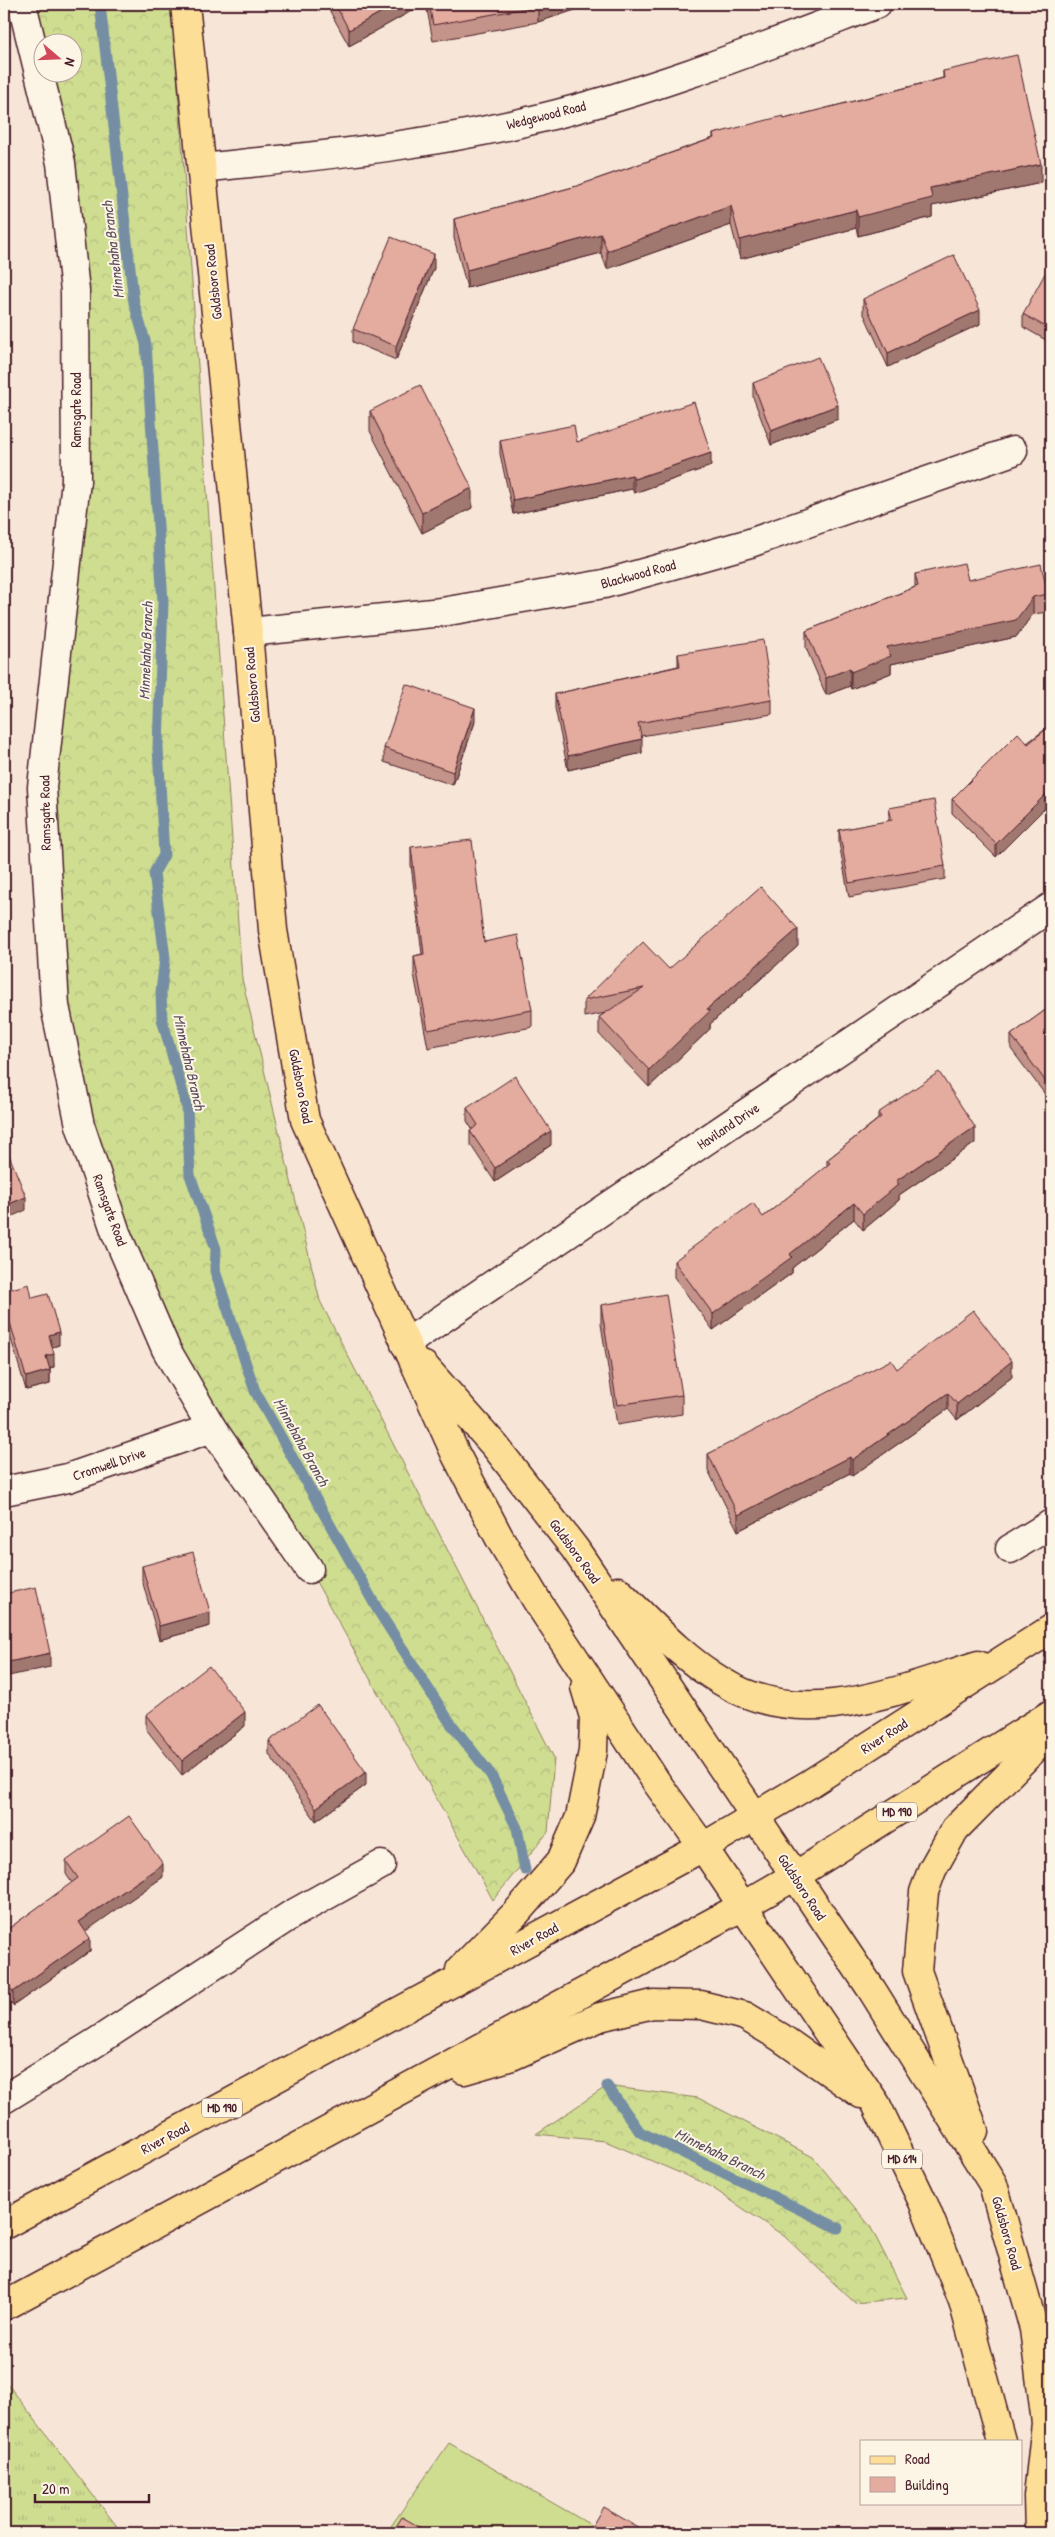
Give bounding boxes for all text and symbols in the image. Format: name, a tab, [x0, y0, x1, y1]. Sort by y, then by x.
north arrow	[32, 32, 82, 82]
text: N	[60, 56, 81, 70]
street label: Wedgewood Road	[504, 95, 588, 134]
water label: Minnehaha Branch	[96, 199, 129, 300]
street label: Goldsboro Road	[199, 243, 226, 321]
street label: Ramsgate Road	[66, 372, 86, 448]
street label: Blackwood Road	[598, 554, 678, 593]
water label: Minnehaha Branch	[133, 600, 158, 700]
street label: Goldsboro Road	[239, 646, 264, 724]
street label: Ramsgate Road	[34, 775, 56, 851]
water label: Minnehaha Branch	[168, 1012, 211, 1114]
street label: Goldsboro Road	[285, 1047, 318, 1125]
street label: Haviland Drive	[693, 1098, 763, 1153]
street label: Ramsgate Road	[88, 1171, 132, 1249]
water label: Minnehaha Branch	[269, 1394, 335, 1491]
street label: Cromwell Drive	[70, 1442, 148, 1485]
street label: Goldsboro Road	[546, 1515, 606, 1587]
street label: River Road	[857, 1713, 911, 1758]
road number: MD 190	[877, 1802, 917, 1821]
street label: Goldsboro Road	[774, 1850, 831, 1924]
street label: River Road	[506, 1917, 562, 1960]
road number: MD 190	[202, 2098, 242, 2118]
street label: River Road	[137, 2117, 193, 2158]
water label: Minnehaha Branch	[672, 2123, 770, 2185]
road number: MD 614	[882, 2150, 922, 2168]
street label: Goldsboro Road	[988, 2194, 1027, 2272]
legend	[860, 2440, 1022, 2504]
text: Road	[905, 2448, 930, 2469]
scale bar	[35, 2472, 149, 2504]
text: Building	[905, 2474, 949, 2495]
text: 20 m	[42, 2478, 69, 2499]

